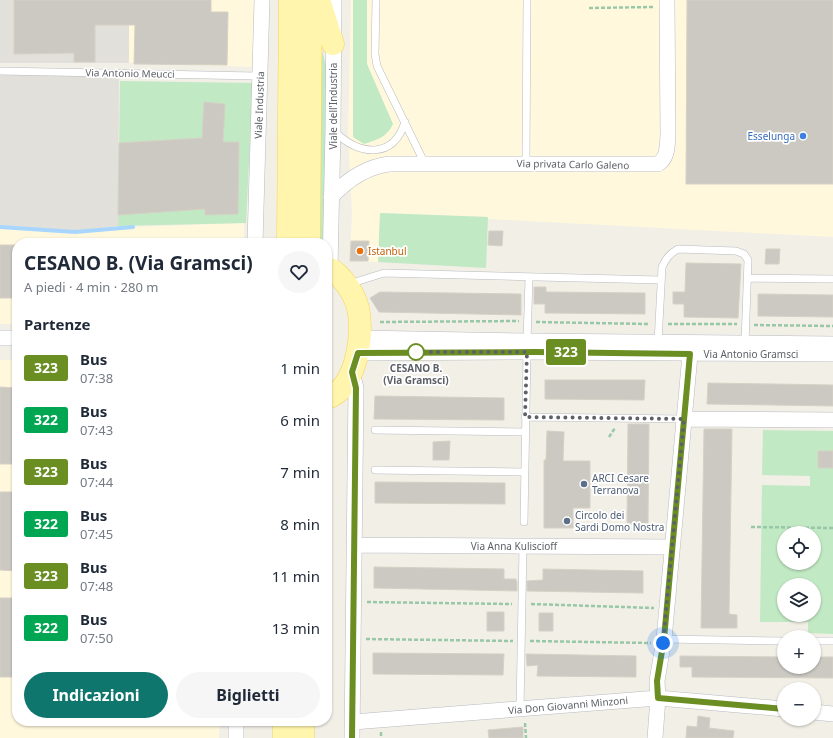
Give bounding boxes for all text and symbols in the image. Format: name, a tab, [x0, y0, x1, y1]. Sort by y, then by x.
street label: Viale dell'Industria	[326, 63, 340, 149]
street label: Via Antonio Meucci	[85, 65, 175, 81]
street label: Viale Industria	[251, 71, 267, 139]
place label: Esselunga	[748, 129, 795, 143]
marker: Esselunga	[798, 131, 808, 141]
street label: Via privata Carlo Galeno	[516, 156, 630, 172]
place label: Istanbul	[368, 244, 407, 258]
marker: Istanbul	[355, 246, 365, 256]
text: CESANO B. (Via Gramsci)	[24, 250, 253, 276]
button: heart	[278, 251, 320, 293]
text: A piedi · 4 min · 280 m	[24, 278, 158, 296]
text: Partenze	[24, 314, 91, 334]
line badge: 323	[543, 339, 589, 365]
text: 323	[554, 342, 578, 361]
marker: CESANO B. (Via Gramsci)	[407, 343, 425, 361]
street label: Via Antonio Gramsci	[704, 347, 798, 361]
text: Bus	[80, 349, 107, 369]
text: 323	[34, 358, 58, 377]
text: 1 min	[280, 358, 320, 378]
place label: CESANO B. (Via Gramsci)	[383, 361, 449, 387]
text: 07:38	[80, 369, 113, 387]
text: Bus	[80, 401, 107, 421]
text: 322	[34, 410, 58, 429]
text: 6 min	[280, 410, 320, 430]
text: 07:43	[80, 421, 113, 439]
text: Bus	[80, 453, 107, 473]
text: 323	[34, 462, 58, 481]
text: 7 min	[280, 462, 320, 482]
place label: ARCI Cesare Terranova	[592, 471, 649, 497]
text: 07:44	[80, 473, 113, 491]
marker: ARCI Cesare Terranova	[579, 479, 589, 489]
text: Bus	[80, 505, 107, 525]
place label: Circolo dei Sardi Domo Nostra	[575, 508, 664, 534]
text: 322	[34, 514, 58, 533]
text: 8 min	[280, 514, 320, 534]
marker: Circolo dei Sardi Domo Nostra	[562, 516, 572, 526]
text: 07:45	[80, 525, 113, 543]
map controls	[777, 526, 821, 726]
button: locate	[777, 526, 821, 570]
street label: Via Anna Kuliscioff	[471, 539, 558, 553]
text: Bus	[80, 557, 107, 577]
text: 323	[34, 566, 58, 585]
text: 11 min	[272, 566, 320, 586]
text: 07:48	[80, 577, 113, 595]
button: layers	[777, 578, 821, 622]
text: Bus	[80, 609, 107, 629]
text: 322	[34, 618, 58, 637]
text: 13 min	[272, 618, 320, 638]
text: 07:50	[80, 629, 113, 647]
button: +	[777, 630, 821, 674]
your location	[653, 633, 673, 653]
button: Indicazioni	[24, 672, 168, 718]
button: Biglietti	[176, 672, 320, 718]
button: −	[777, 682, 821, 726]
street label: Via Don Giovanni Minzoni	[508, 693, 628, 717]

